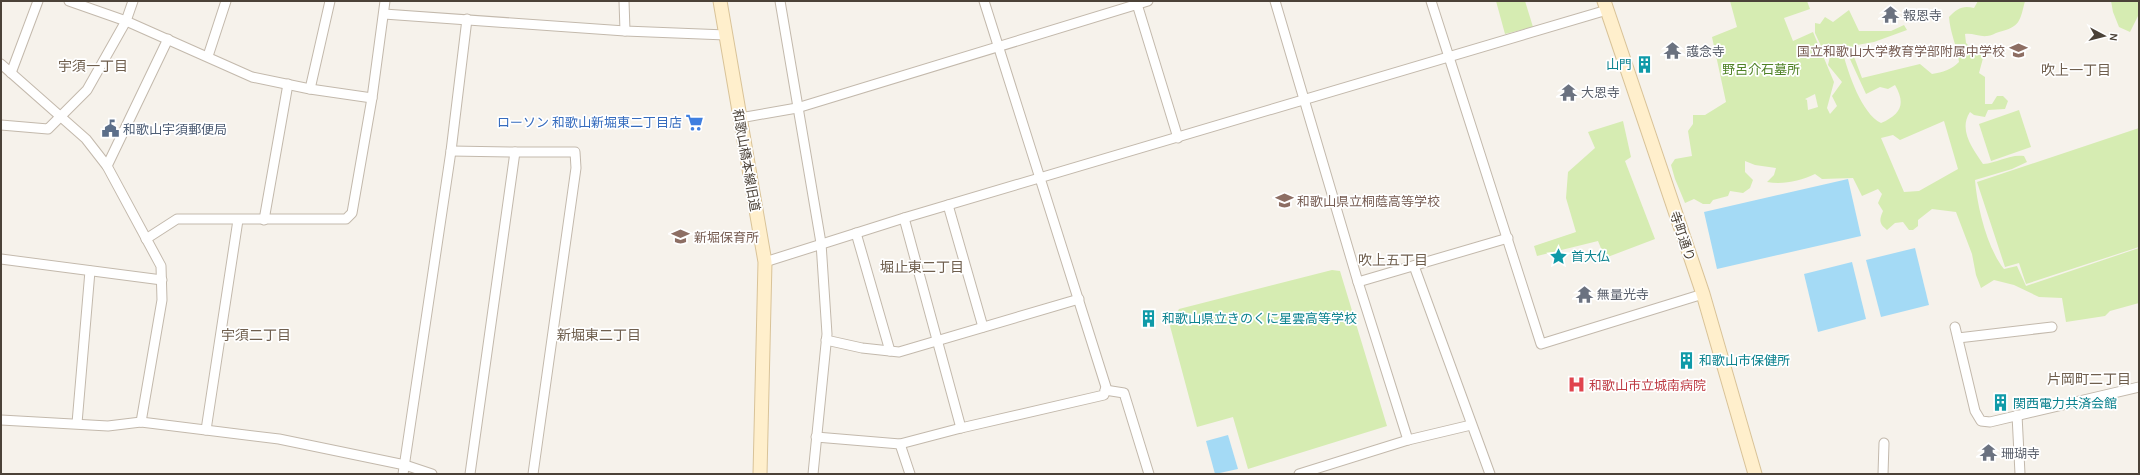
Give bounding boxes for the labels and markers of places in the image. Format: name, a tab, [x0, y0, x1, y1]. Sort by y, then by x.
temple icon: 報恩寺	[1880, 5, 1900, 25]
place label: 報恩寺	[1903, 8, 1942, 23]
temple icon: 護念寺	[1663, 41, 1683, 61]
school or university icon: 国立和歌山大学教育学部附属中学校	[2008, 41, 2028, 61]
place label: 護念寺	[1686, 44, 1725, 59]
place label: 国立和歌山大学教育学部附属中学校	[1797, 44, 2005, 59]
building icon: 山門	[1635, 54, 1655, 74]
place label: 山門	[1606, 57, 1632, 72]
temple icon: 大恩寺	[1558, 82, 1578, 102]
place label: 大恩寺	[1581, 85, 1620, 100]
supermarket icon: ローソン 和歌山新堀東二丁目店	[685, 112, 705, 132]
place label: ローソン 和歌山新堀東二丁目店	[497, 115, 682, 130]
public building icon: 和歌山宇須郵便局	[100, 119, 120, 139]
place label: 和歌山宇須郵便局	[123, 122, 227, 137]
school or university icon: 和歌山県立桐蔭高等学校	[1274, 191, 1294, 211]
place label: 和歌山県立桐蔭高等学校	[1297, 194, 1440, 209]
school or university icon: 新堀保育所	[671, 227, 691, 247]
place label: 新堀保育所	[694, 230, 759, 245]
place icon: 首大仏	[1548, 246, 1568, 266]
place label: 首大仏	[1571, 249, 1610, 264]
temple icon: 無量光寺	[1574, 284, 1594, 304]
place label: 無量光寺	[1597, 287, 1649, 302]
building icon: 和歌山県立きのくに星雲高等学校	[1139, 308, 1159, 328]
place label: 和歌山県立きのくに星雲高等学校	[1162, 311, 1357, 326]
building icon: 和歌山市保健所	[1676, 350, 1696, 370]
place label: 和歌山市保健所	[1699, 353, 1790, 368]
hospital icon: 和歌山市立城南病院	[1566, 375, 1586, 395]
place label: 和歌山市立城南病院	[1589, 378, 1706, 393]
building icon: 関西電力共済会館	[1990, 393, 2010, 413]
place label: 関西電力共済会館	[2013, 396, 2117, 411]
temple icon: 珊瑚寺	[1978, 443, 1998, 463]
place label: 珊瑚寺	[2001, 446, 2040, 461]

